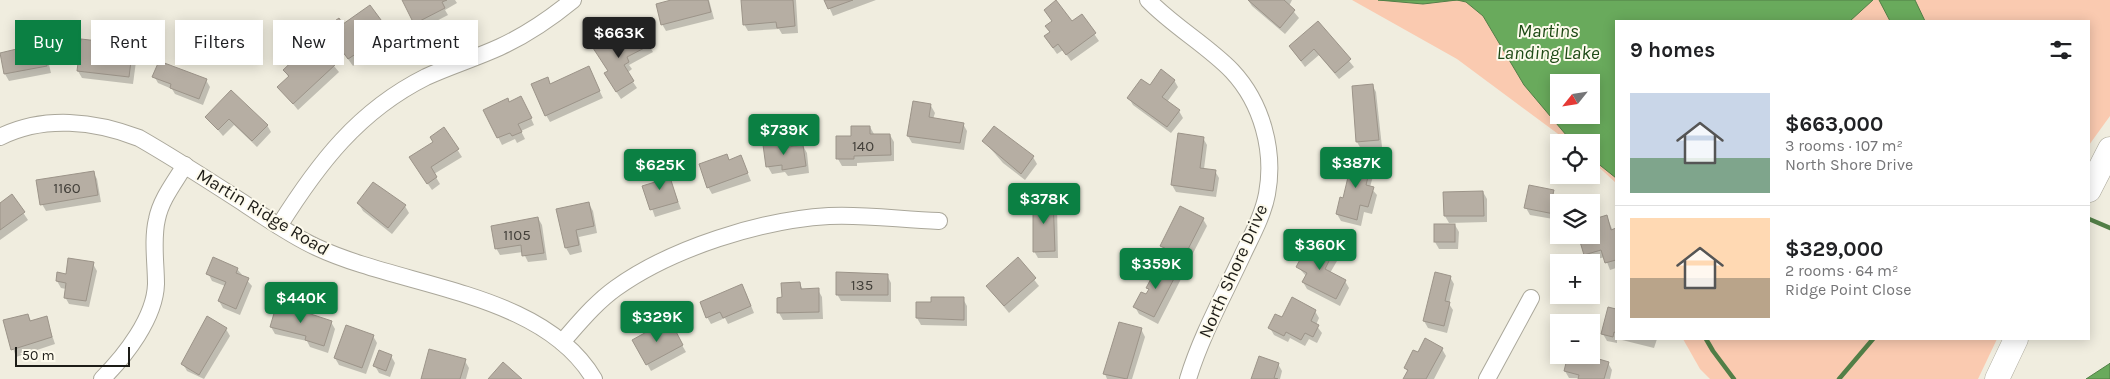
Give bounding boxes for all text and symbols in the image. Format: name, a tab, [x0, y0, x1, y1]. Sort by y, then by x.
pin: $663K	[584, 17, 654, 59]
chip: Buy	[15, 20, 81, 65]
chip: Rent	[91, 20, 165, 65]
chip: Filters	[175, 20, 263, 65]
chip: New	[273, 20, 344, 65]
chip: Apartment	[354, 20, 478, 65]
water label: Martins Landing Lake	[1496, 20, 1600, 64]
text: $663K	[594, 23, 644, 42]
icon: filters	[2047, 36, 2075, 64]
text: 9 homes	[1630, 38, 1715, 62]
north arrow	[1550, 74, 1600, 124]
map controls	[1550, 74, 1600, 364]
text: $663,000	[1785, 112, 1883, 136]
icon: home	[1670, 113, 1730, 173]
pin: $739K	[749, 114, 819, 156]
text: $739K	[759, 120, 809, 139]
button: locate	[1550, 134, 1600, 184]
text: 3 rooms · 107 m²	[1785, 136, 1903, 155]
house number: 140	[852, 137, 874, 155]
pin: $387K	[1321, 146, 1391, 189]
pin: $625K	[625, 148, 695, 191]
text: $387K	[1331, 153, 1381, 172]
text: $625K	[635, 155, 685, 174]
text: North Shore Drive	[1785, 155, 1913, 174]
street label: Martin Ridge Road	[193, 164, 333, 260]
house number: 1160	[53, 179, 81, 197]
pin: $378K	[1009, 182, 1079, 225]
text: $378K	[1019, 189, 1069, 208]
button: layers	[1550, 194, 1600, 244]
street label: North Shore Drive	[1194, 201, 1272, 341]
house number: 1105	[503, 226, 531, 244]
pin: $360K	[1285, 228, 1355, 271]
text: $360K	[1294, 235, 1346, 254]
text: $329,000	[1785, 237, 1883, 261]
icon: home	[1670, 238, 1730, 298]
pin: $359K	[1121, 248, 1191, 290]
text: $359K	[1131, 254, 1181, 273]
button: +	[1550, 254, 1600, 304]
text: 2 rooms · 64 m²	[1785, 261, 1898, 280]
house number: 135	[851, 276, 873, 294]
text: Ridge Point Close	[1785, 280, 1912, 299]
pin: $440K	[266, 282, 336, 324]
text: $440K	[276, 288, 326, 307]
pin: $329K	[622, 300, 692, 343]
text: $329K	[632, 307, 682, 326]
button: −	[1550, 314, 1600, 364]
scale bar	[15, 344, 130, 367]
text: 50 m	[22, 347, 55, 364]

